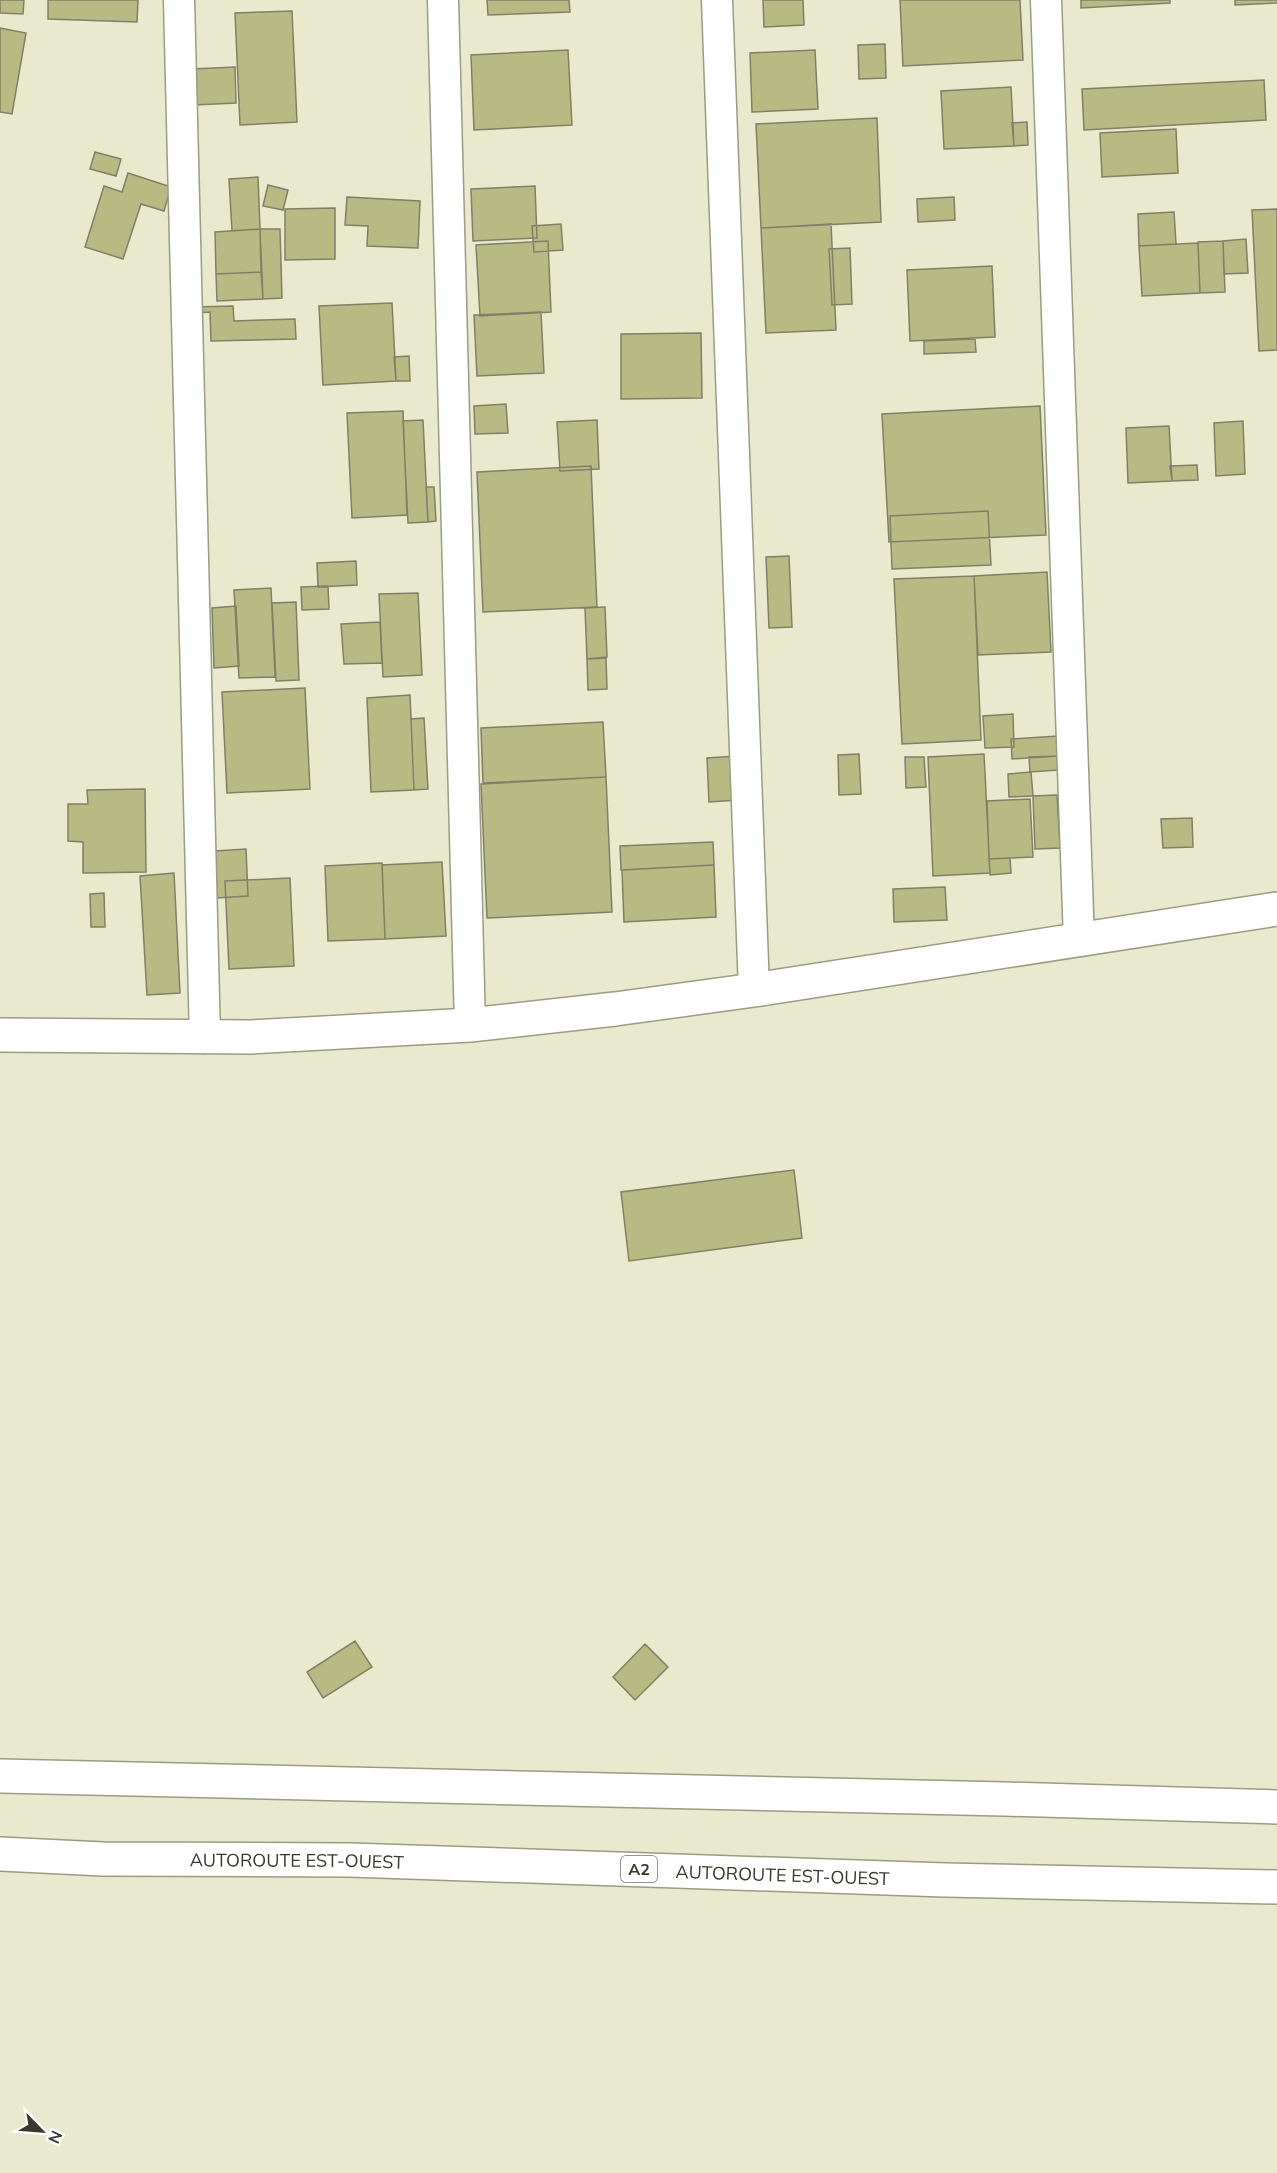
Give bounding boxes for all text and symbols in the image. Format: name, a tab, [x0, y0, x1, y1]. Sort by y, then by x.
street label: AUTOROUTE EST-OUEST	[190, 1848, 404, 1873]
road number: A2	[621, 1856, 657, 1882]
street label: AUTOROUTE EST-OUEST	[675, 1859, 890, 1890]
north arrow	[12, 2101, 72, 2161]
text: N	[44, 2128, 67, 2147]

